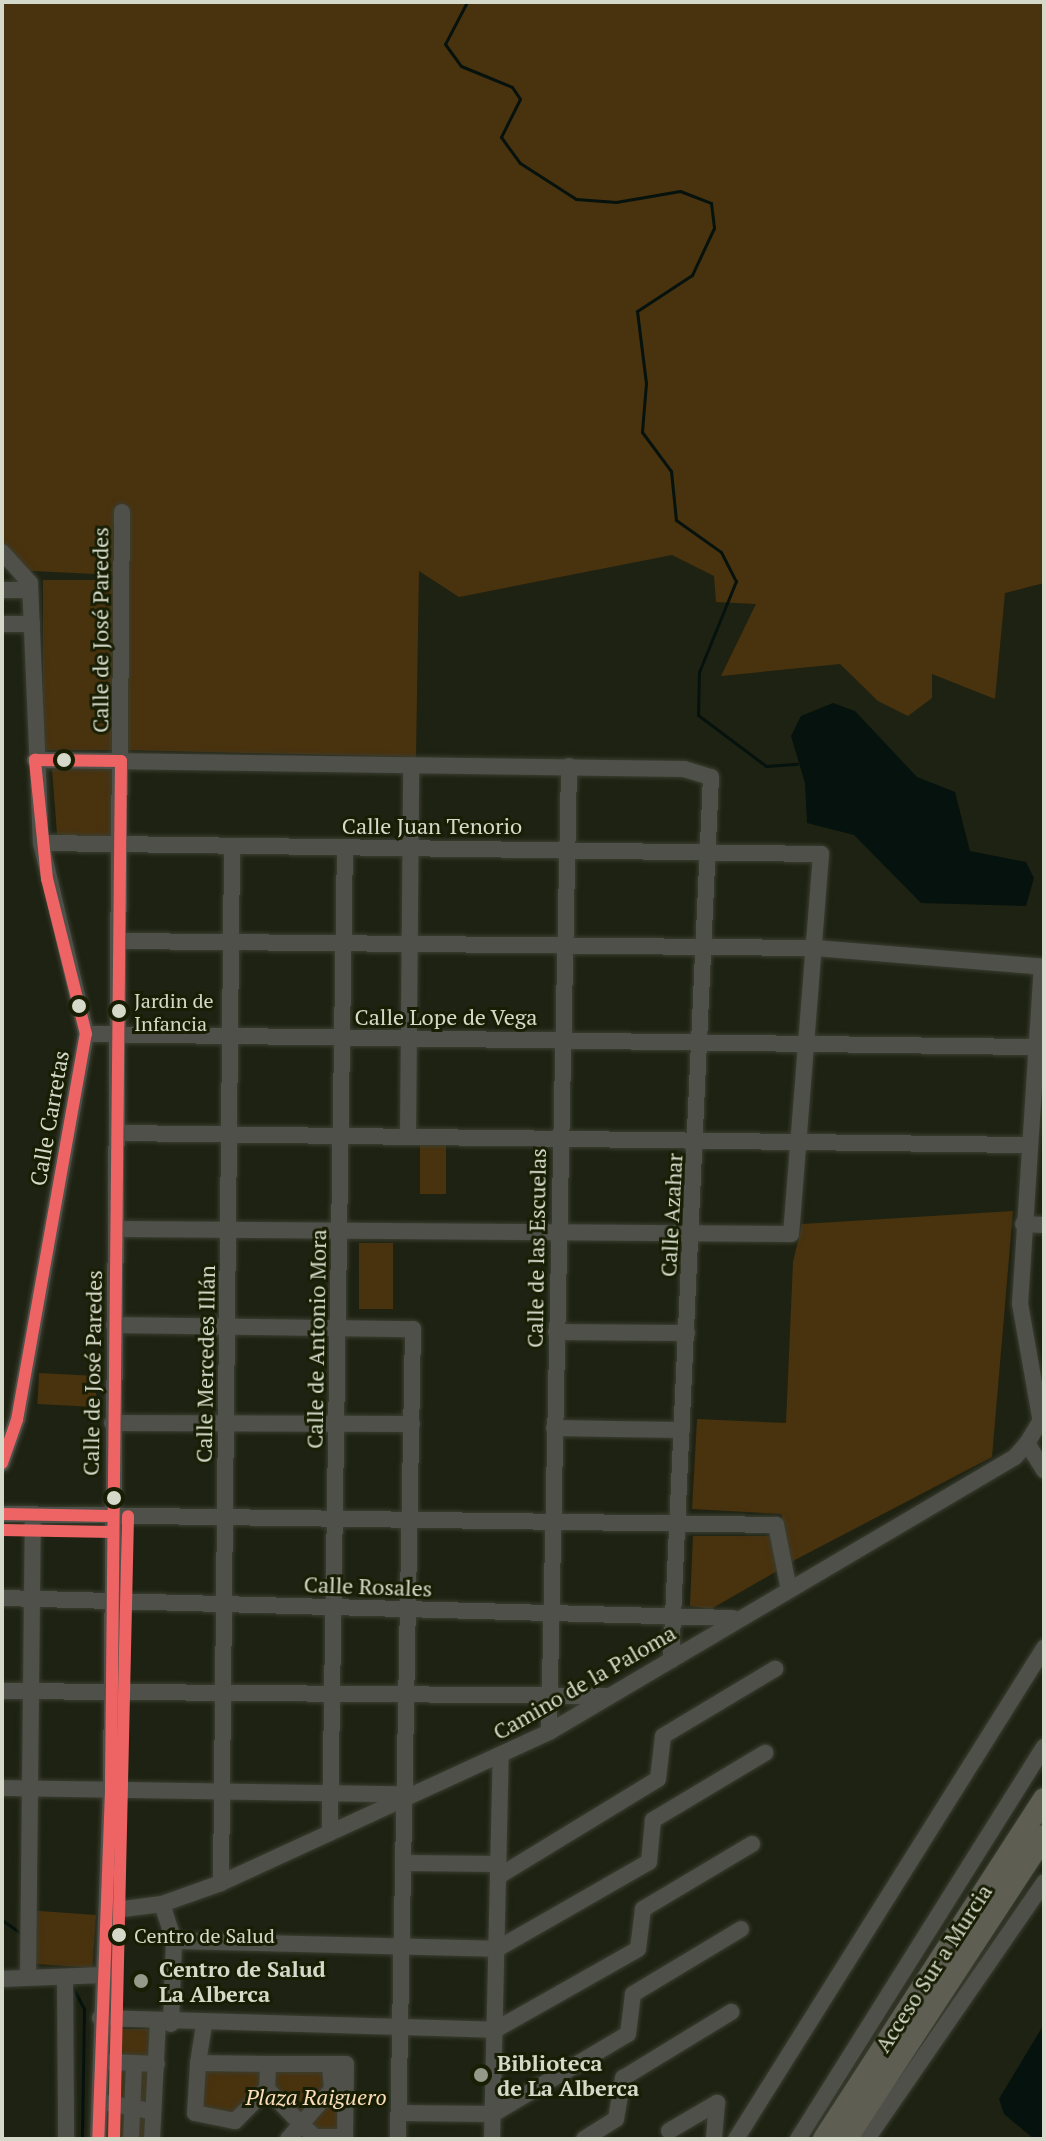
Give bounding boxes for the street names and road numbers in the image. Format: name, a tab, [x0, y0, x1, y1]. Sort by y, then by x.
street label: Calle de José Paredes	[87, 527, 113, 733]
street label: Calle Juan Tenorio	[342, 813, 522, 839]
street label: Calle Lope de Vega	[354, 1004, 538, 1030]
street label: Calle Carretas	[24, 1048, 74, 1188]
street label: Calle de las Escuelas	[521, 1148, 551, 1348]
street label: Calle Azahar	[655, 1152, 687, 1278]
street label: Calle de Antonio Mora	[301, 1229, 331, 1449]
street label: Calle Mercedes Illán	[190, 1265, 220, 1463]
street label: Calle de José Paredes	[77, 1270, 107, 1476]
street label: Calle Rosales	[303, 1571, 433, 1601]
street label: Camino de la Paloma	[488, 1619, 680, 1745]
street label: Acceso Sur a Murcia	[869, 1879, 997, 2057]

